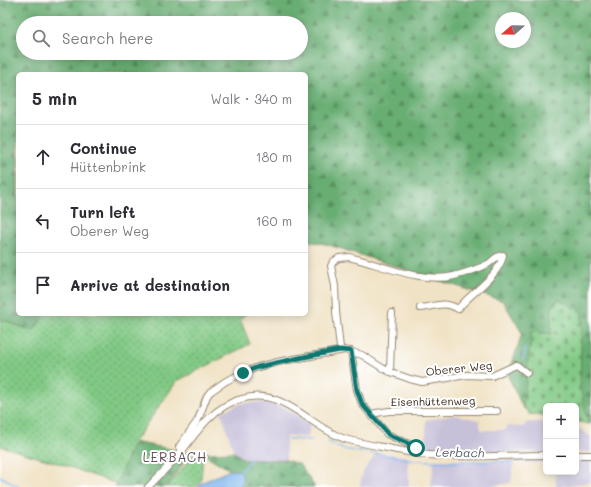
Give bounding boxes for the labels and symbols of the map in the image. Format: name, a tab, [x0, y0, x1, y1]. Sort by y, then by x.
north arrow	[495, 12, 531, 48]
street label: Oberer Weg	[425, 357, 493, 379]
route end	[234, 364, 252, 382]
street label: Eisenhüttenweg	[391, 393, 475, 409]
route start	[407, 439, 425, 457]
water label: Lerbach	[436, 444, 485, 460]
district label: LERBACH	[143, 448, 207, 465]

